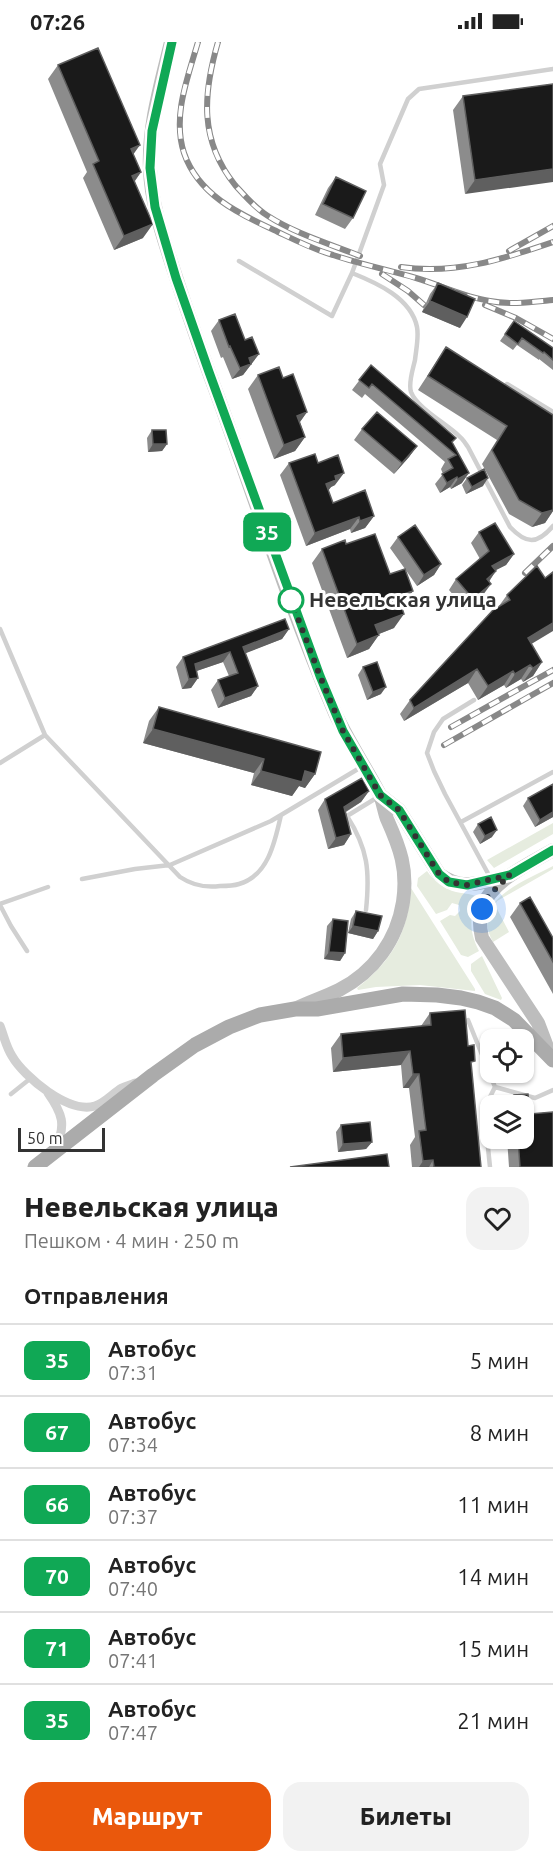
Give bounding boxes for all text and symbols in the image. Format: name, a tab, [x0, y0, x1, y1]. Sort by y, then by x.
text: 07:26	[30, 9, 85, 34]
line badge: 35	[240, 512, 294, 552]
text: 35	[255, 520, 279, 544]
marker: Невельская улица	[278, 587, 304, 613]
place label: Невельская улица	[309, 587, 497, 611]
your location	[467, 894, 497, 924]
map controls	[480, 1029, 534, 1149]
button: locate	[480, 1029, 534, 1083]
button: layers	[480, 1095, 534, 1149]
scale bar	[18, 1125, 105, 1152]
text: 50 m	[27, 1129, 63, 1147]
button: heart	[466, 1187, 529, 1250]
text: Невельская улица	[24, 1191, 279, 1222]
text: Пешком · 4 мин · 250 m	[24, 1229, 239, 1252]
text: Отправления	[24, 1283, 169, 1308]
text: Автобус	[108, 1336, 196, 1361]
text: 35	[45, 1348, 69, 1372]
text: 5 мин	[470, 1348, 529, 1373]
text: 07:31	[108, 1361, 158, 1384]
text: Автобус	[108, 1408, 196, 1433]
text: 67	[45, 1420, 69, 1444]
text: 8 мин	[470, 1420, 529, 1445]
text: 07:34	[108, 1433, 158, 1456]
text: Автобус	[108, 1480, 196, 1505]
text: 66	[45, 1492, 69, 1516]
text: 11 мин	[457, 1492, 529, 1517]
text: 07:37	[108, 1505, 158, 1528]
text: Автобус	[108, 1552, 196, 1577]
text: 70	[45, 1564, 69, 1588]
text: 14 мин	[457, 1564, 529, 1589]
text: 07:40	[108, 1577, 158, 1600]
text: Автобус	[108, 1624, 196, 1649]
text: 71	[45, 1636, 69, 1660]
text: 15 мин	[457, 1636, 529, 1661]
text: 07:41	[108, 1649, 158, 1672]
text: Автобус	[108, 1696, 196, 1721]
text: 35	[45, 1708, 69, 1732]
text: 21 мин	[457, 1708, 529, 1733]
text: 07:47	[108, 1721, 158, 1744]
button: Маршрут	[24, 1782, 271, 1851]
button: Билеты	[283, 1782, 529, 1851]

